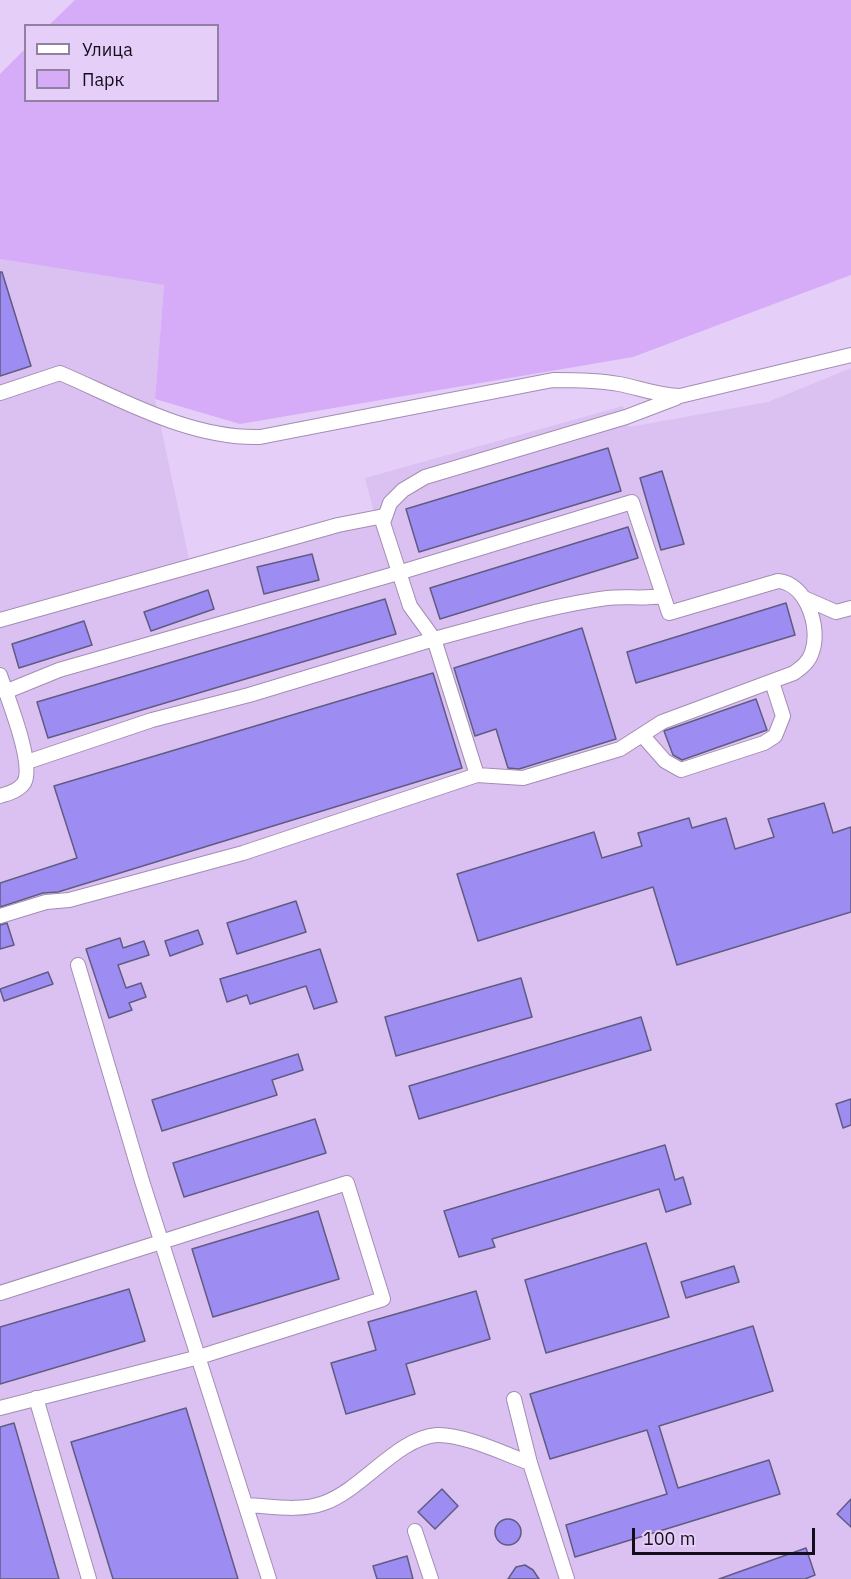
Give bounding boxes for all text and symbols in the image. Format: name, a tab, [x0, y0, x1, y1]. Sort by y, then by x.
legend	[24, 24, 219, 102]
text: Улица	[82, 38, 133, 61]
text: Парк	[82, 68, 124, 91]
scale bar	[635, 1516, 818, 1554]
text: 100 m	[643, 1527, 695, 1550]

